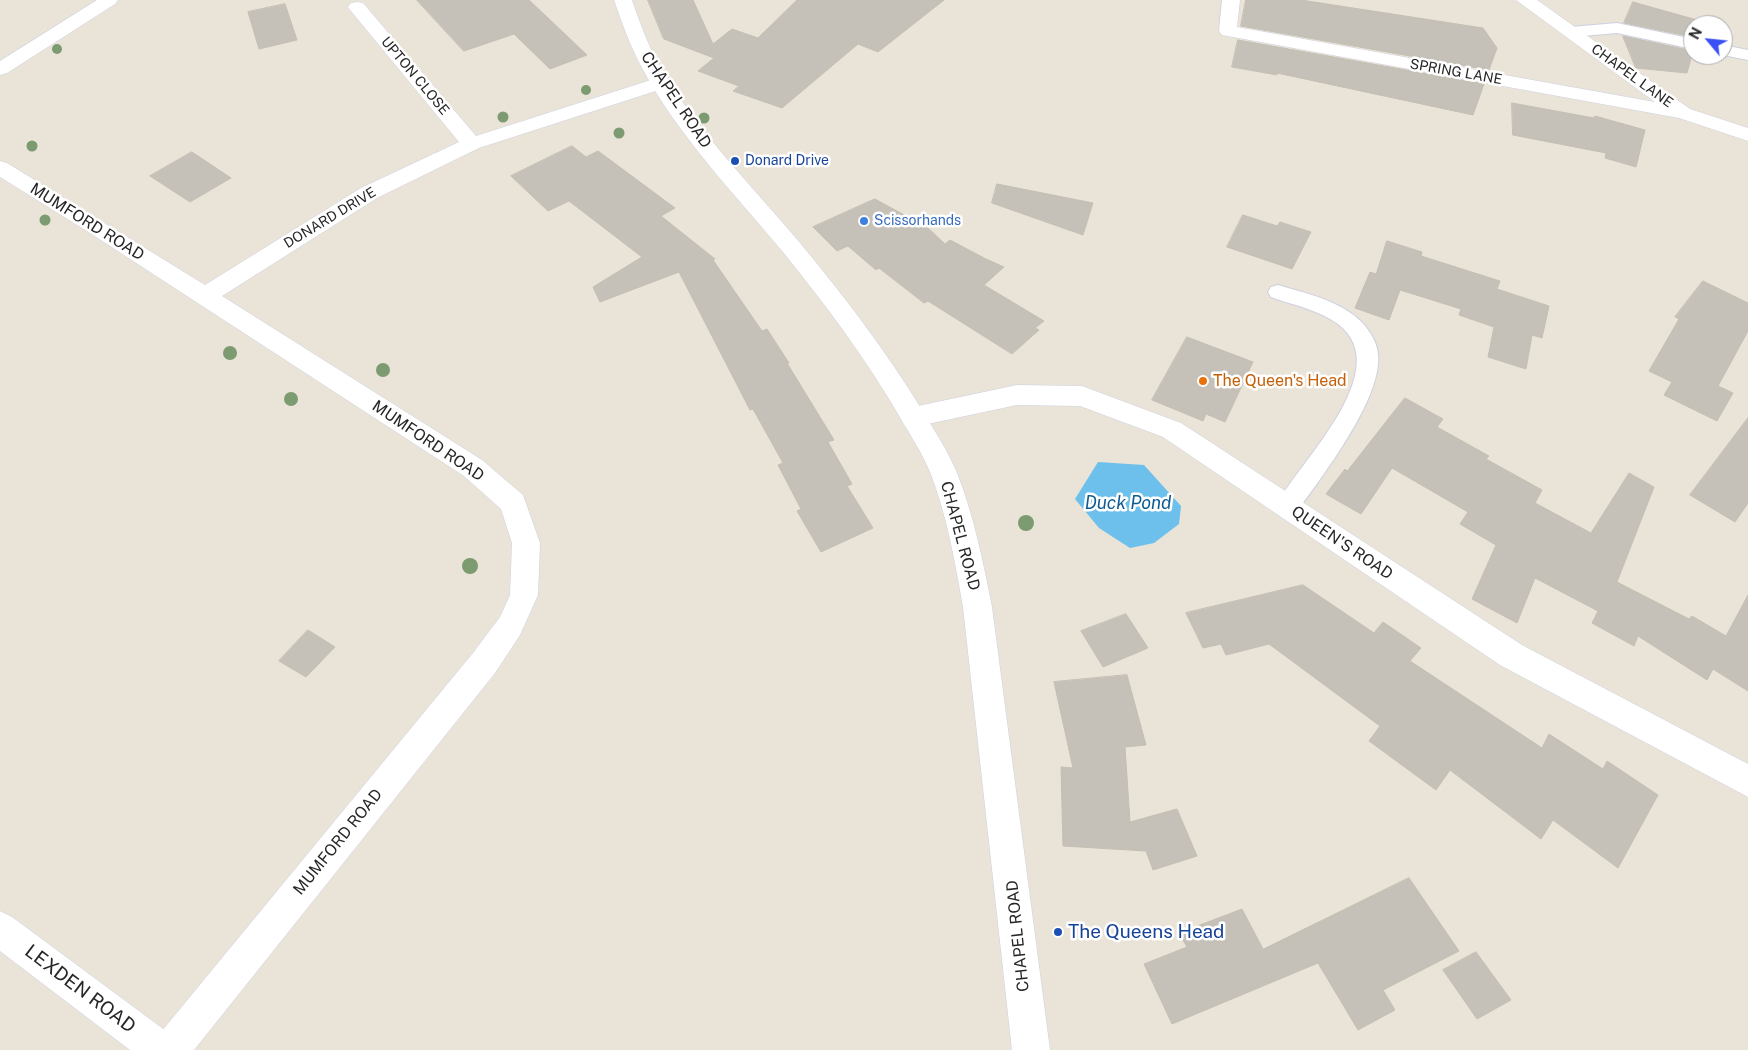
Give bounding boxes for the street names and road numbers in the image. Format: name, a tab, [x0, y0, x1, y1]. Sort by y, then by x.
street label: UPTON CLOSE	[377, 33, 453, 119]
street label: CHAPEL LANE	[1588, 41, 1676, 111]
street label: CHAPEL ROAD	[637, 48, 715, 152]
street label: SPRING LANE	[1409, 56, 1503, 88]
street label: MUMFORD ROAD	[26, 179, 148, 265]
street label: DONARD DRIVE	[281, 184, 379, 252]
street label: MUMFORD ROAD	[368, 396, 488, 486]
street label: CHAPEL ROAD	[936, 479, 984, 593]
street label: QUEEN'S ROAD	[1288, 502, 1396, 584]
street label: MUMFORD ROAD	[289, 785, 387, 899]
street label: CHAPEL ROAD	[1003, 879, 1033, 993]
street label: LEXDEN ROAD	[20, 940, 140, 1038]

